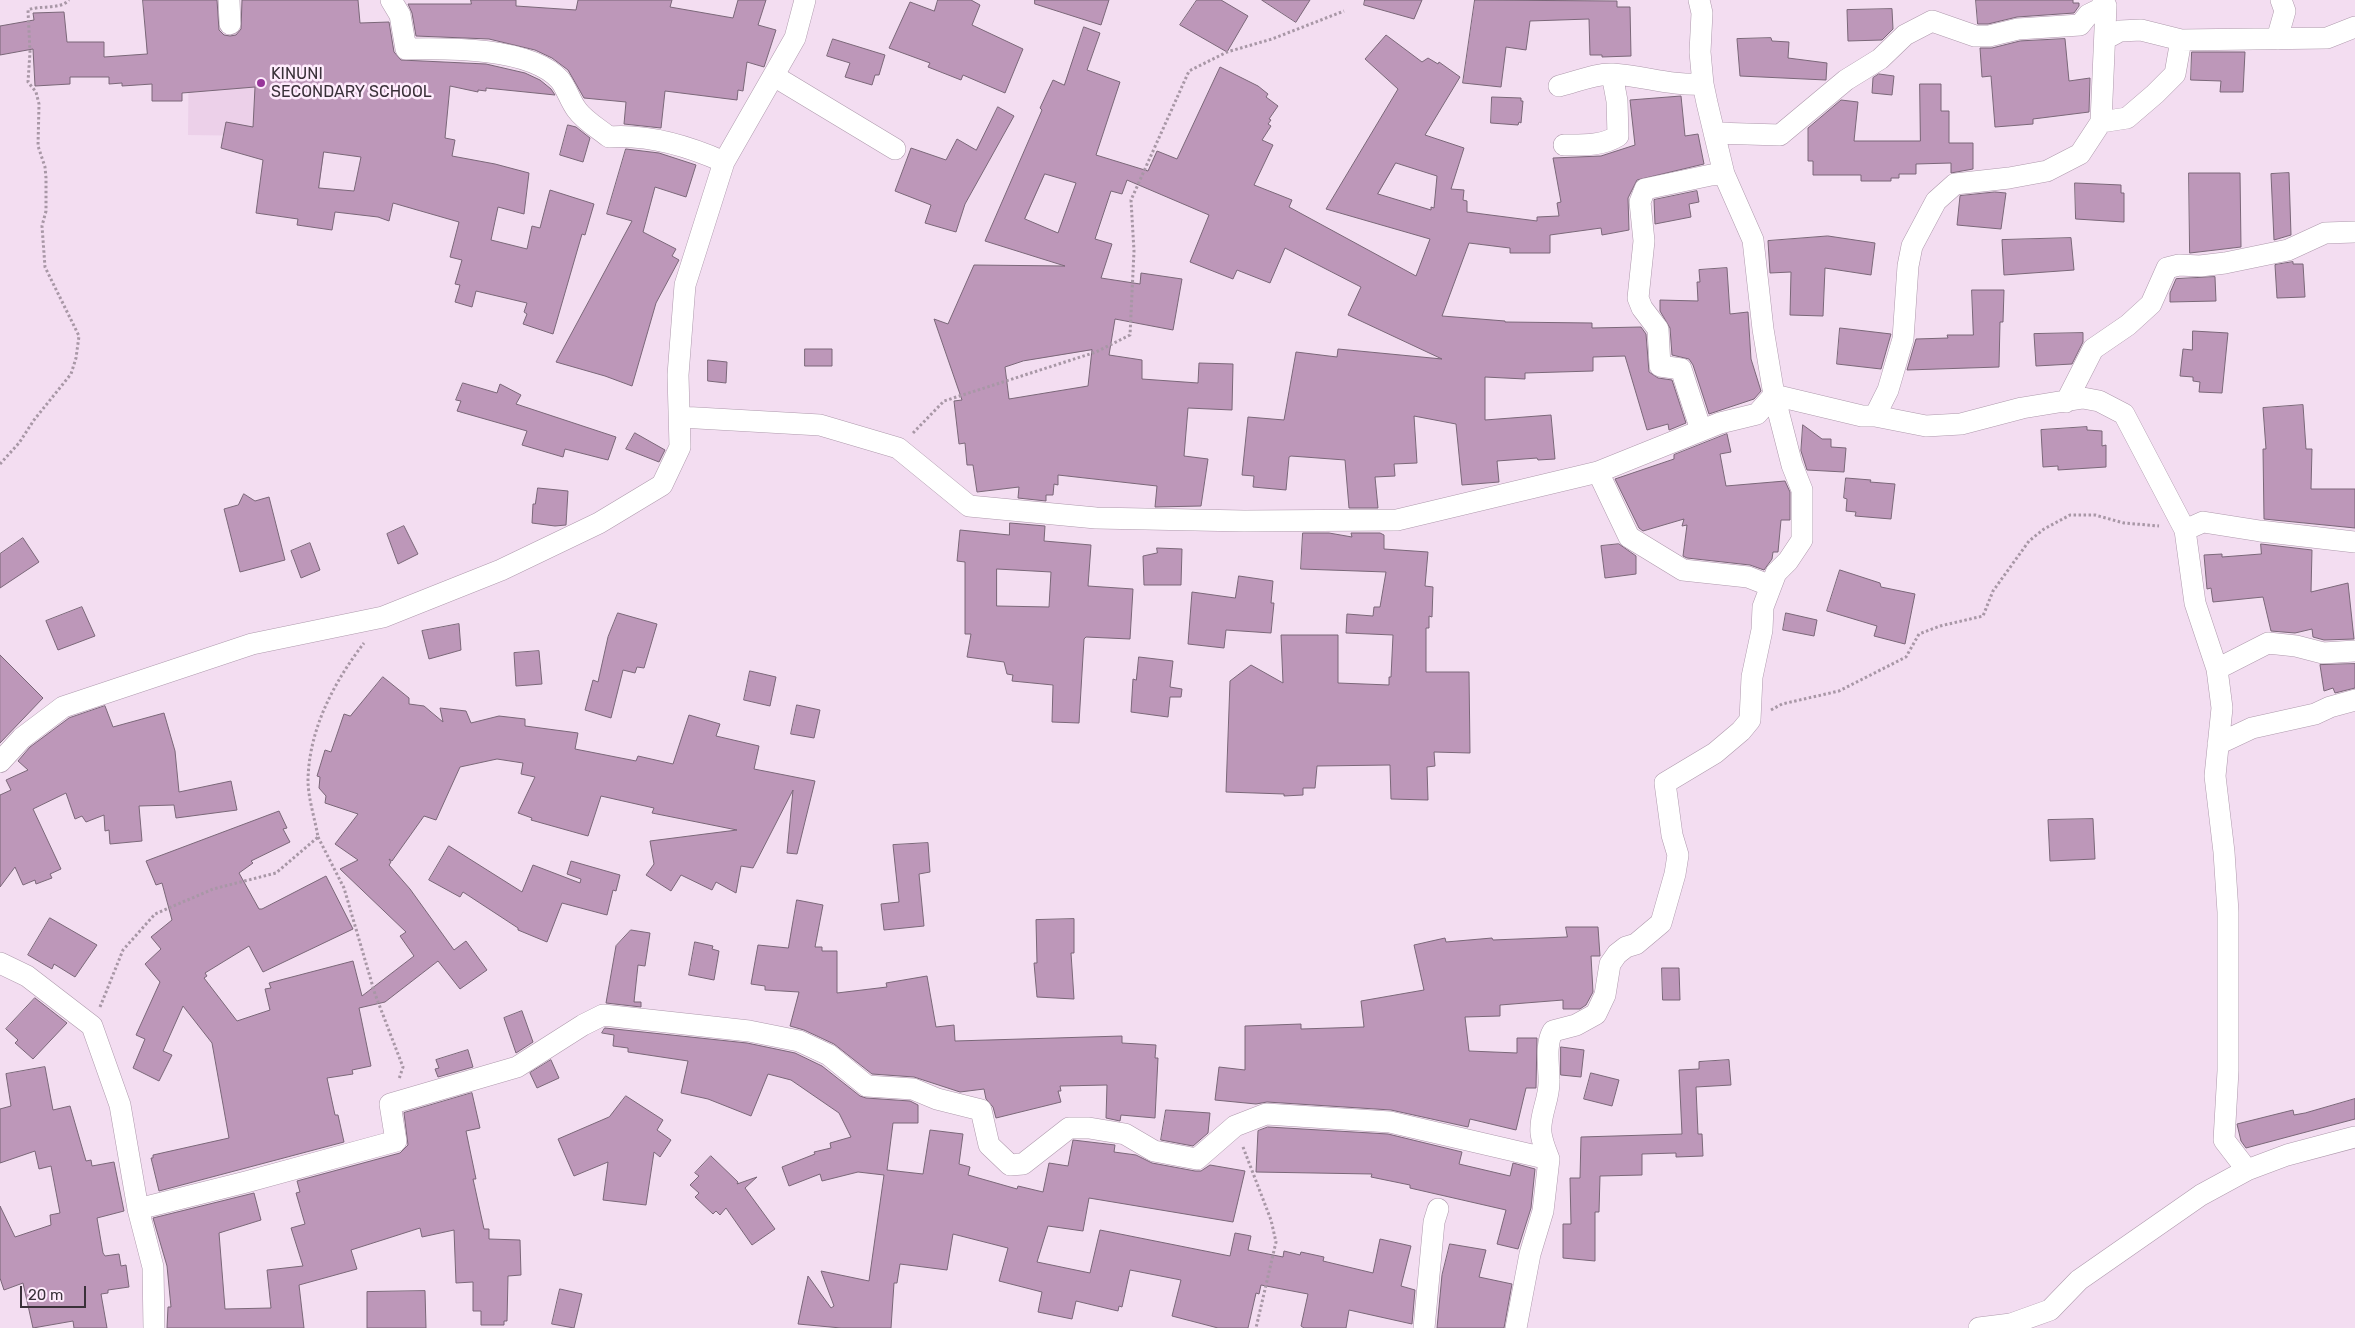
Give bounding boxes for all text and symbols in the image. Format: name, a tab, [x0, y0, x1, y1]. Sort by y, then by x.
place label: KINUNI SECONDARY SCHOOL	[271, 64, 432, 102]
marker: KINUNI SECONDARY SCHOOL	[255, 77, 267, 89]
scale bar	[22, 1276, 89, 1308]
text: 20 m	[28, 1286, 63, 1304]

